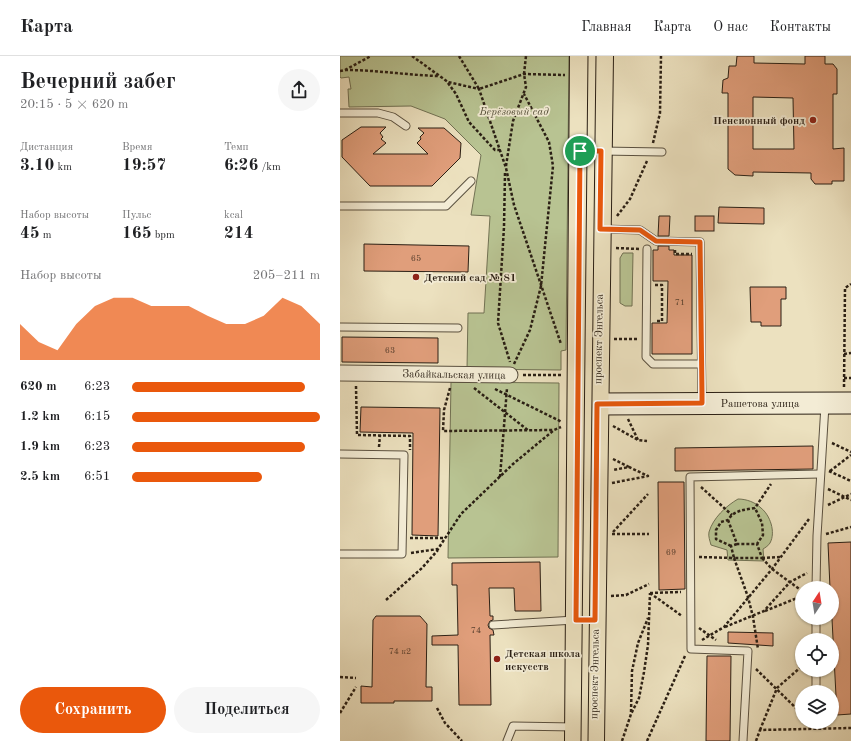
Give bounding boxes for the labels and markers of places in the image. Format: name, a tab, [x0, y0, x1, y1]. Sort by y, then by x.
marker: Пенсионный фонд	[808, 115, 818, 125]
place label: Пенсионный фонд	[713, 116, 805, 127]
pin	[563, 134, 597, 168]
marker: Детский сад № 81	[411, 272, 421, 282]
place label: Детский сад № 81	[424, 273, 516, 284]
place label: Детская школа искусств	[505, 649, 581, 673]
marker: Детская школа искусств	[492, 654, 502, 664]

